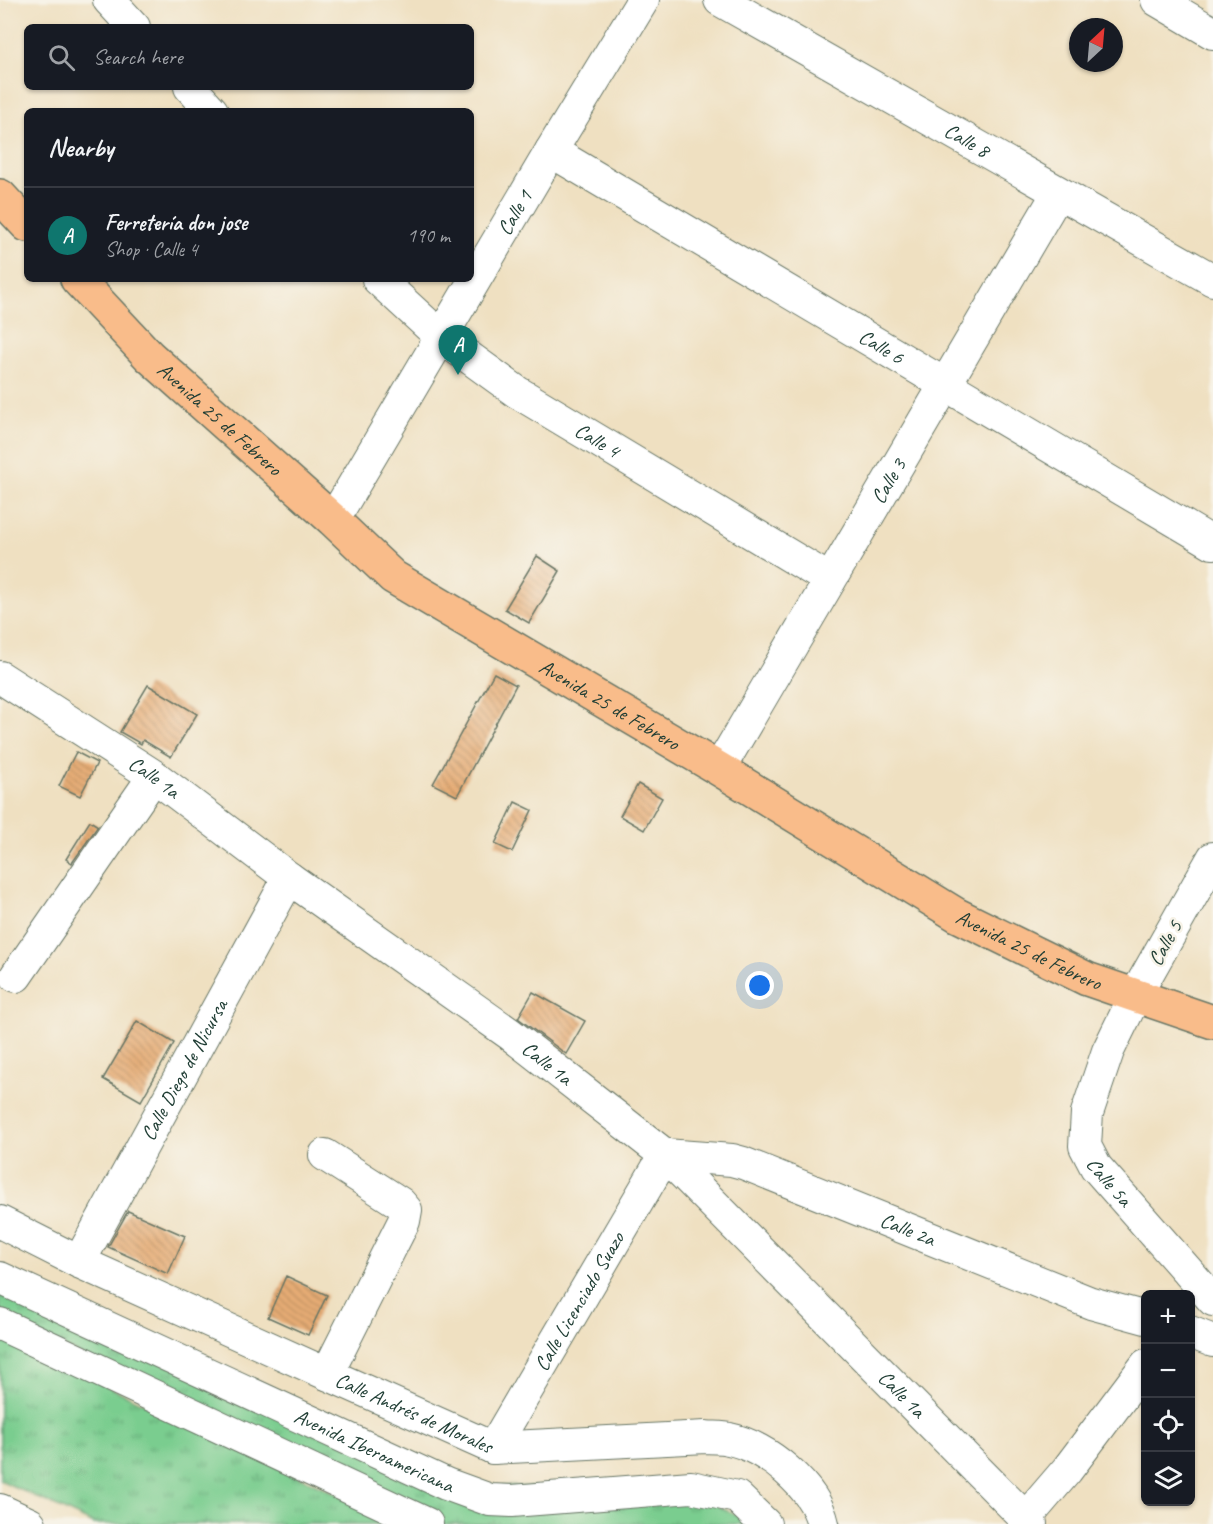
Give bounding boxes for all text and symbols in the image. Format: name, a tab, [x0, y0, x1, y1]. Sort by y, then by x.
north arrow	[1069, 18, 1123, 72]
search box	[24, 24, 474, 90]
icon: search	[45, 41, 78, 74]
text: Search here	[93, 43, 183, 71]
street label: Calle 8	[940, 117, 996, 165]
text: Nearby	[48, 131, 113, 164]
street label: Calle 1	[491, 184, 539, 240]
text: Ferretería don jose	[105, 209, 247, 237]
text: A	[62, 223, 73, 248]
text: 190 m	[407, 223, 450, 248]
text: Shop · Calle 4	[105, 237, 198, 262]
street label: Calle 6	[854, 323, 909, 370]
pin: A	[438, 326, 478, 375]
street label: Avenida 25 de Febrero	[152, 357, 289, 482]
street label: Calle 4	[570, 417, 626, 465]
street label: Calle 3	[865, 453, 912, 508]
street label: Avenida 25 de Febrero	[535, 653, 686, 757]
street label: Calle 1a	[124, 750, 187, 805]
street label: Avenida 25 de Febrero	[952, 904, 1106, 996]
street label: Calle 5	[1142, 915, 1189, 970]
your location	[745, 971, 774, 1000]
street label: Calle Diego de Nicursa	[135, 993, 234, 1145]
street label: Calle 1a	[517, 1035, 579, 1092]
street label: Calle 5a	[1081, 1154, 1139, 1213]
street label: Calle 2a	[877, 1207, 941, 1253]
street label: Calle Licenciado Suazo	[528, 1226, 631, 1375]
map controls	[1141, 1290, 1195, 1506]
button: +	[1141, 1290, 1195, 1344]
button: −	[1141, 1344, 1195, 1398]
street label: Calle 1a	[873, 1365, 933, 1425]
street label: Calle Andrés de Morales	[331, 1366, 498, 1460]
button: locate	[1141, 1398, 1195, 1452]
street label: Avenida Iberoamericana	[290, 1403, 459, 1499]
button: layers	[1141, 1452, 1195, 1506]

